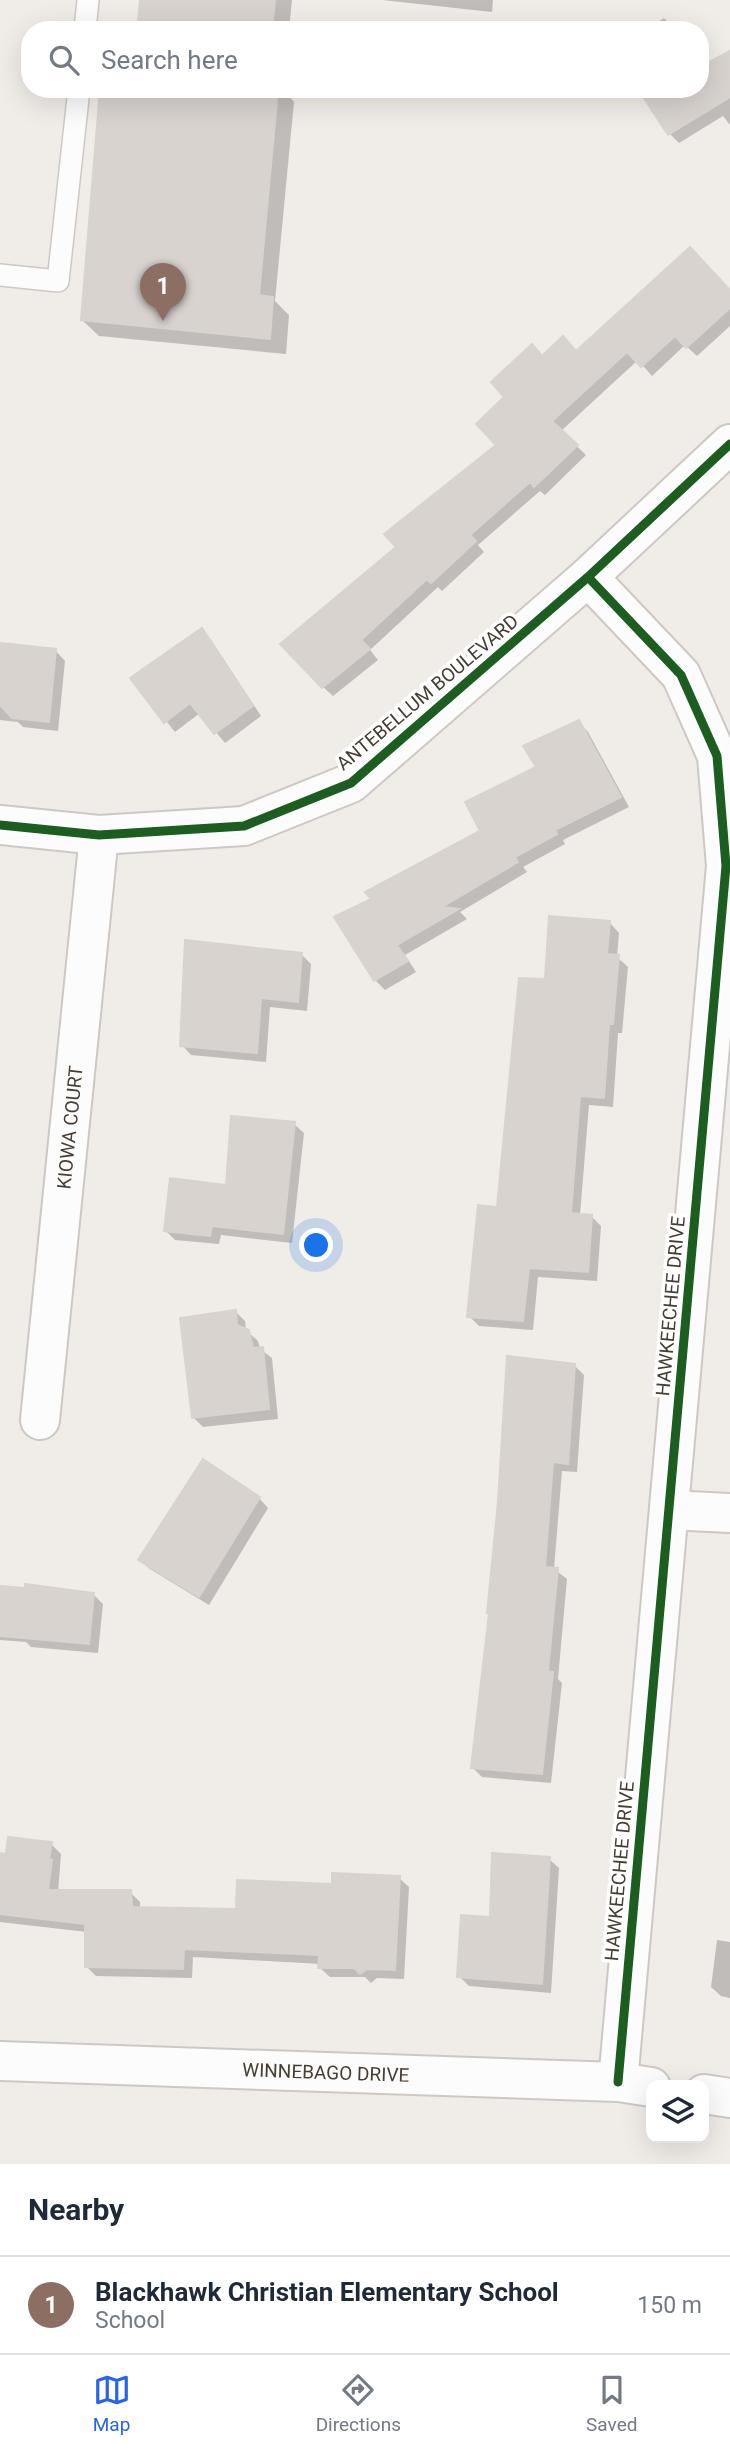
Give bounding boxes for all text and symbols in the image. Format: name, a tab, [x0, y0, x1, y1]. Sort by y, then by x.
search box	[21, 21, 709, 98]
icon: search	[45, 41, 83, 79]
text: Search here	[101, 45, 238, 75]
pin: 1	[140, 263, 186, 321]
street label: ANTEBELLUM BOULEVARD	[332, 610, 523, 775]
street label: KIOWA COURT	[52, 1065, 88, 1190]
street label: HAWKEECHEE DRIVE	[651, 1215, 690, 1397]
your location	[299, 1228, 333, 1262]
street label: HAWKEECHEE DRIVE	[600, 1780, 639, 1962]
street label: WINNEBAGO DRIVE	[242, 2058, 410, 2087]
map controls	[646, 2080, 709, 2143]
button: layers	[646, 2080, 709, 2143]
text: Nearby	[28, 2192, 124, 2227]
text: Blackhawk Christian Elementary School	[95, 2277, 559, 2307]
text: 1	[44, 2292, 58, 2319]
text: 150 m	[637, 2292, 702, 2319]
text: School	[95, 2307, 165, 2334]
tab: Map	[93, 2371, 131, 2436]
tab: Directions	[316, 2371, 401, 2436]
tab: Saved	[586, 2371, 637, 2436]

